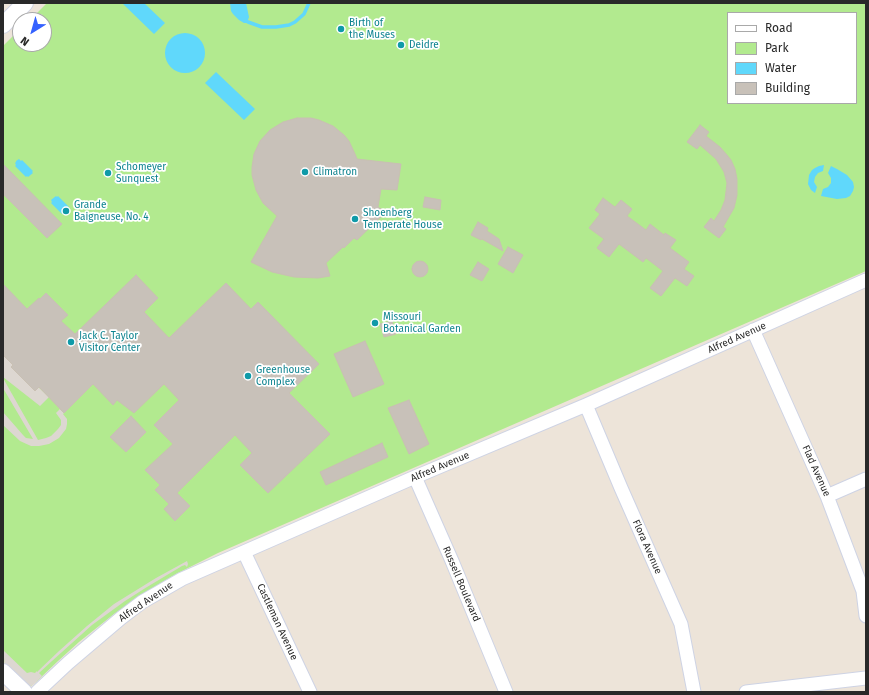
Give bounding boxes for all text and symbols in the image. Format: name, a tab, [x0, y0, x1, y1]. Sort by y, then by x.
north arrow	[12, 12, 52, 52]
legend	[727, 12, 857, 104]
place label: Birth of the Muses	[349, 17, 395, 40]
text: Road	[765, 21, 793, 35]
marker: Birth of the Muses	[336, 24, 346, 34]
text: N	[18, 34, 32, 49]
place label: Deidre	[409, 39, 439, 51]
marker: Deidre	[396, 40, 406, 50]
text: Park	[765, 41, 789, 55]
text: Water	[765, 61, 796, 75]
text: Building	[765, 81, 810, 95]
place label: Schomeyer Sunquest	[116, 161, 166, 184]
place label: Climatron	[313, 166, 357, 178]
marker: Climatron	[300, 167, 310, 177]
marker: Schomeyer Sunquest	[103, 168, 113, 178]
place label: Grande Baigneuse, No. 4	[74, 199, 149, 222]
marker: Grande Baigneuse, No. 4	[61, 206, 71, 216]
place label: Shoenberg Temperate House	[363, 207, 442, 230]
marker: Shoenberg Temperate House	[350, 214, 360, 224]
place label: Missouri Botanical Garden	[383, 311, 461, 334]
marker: Missouri Botanical Garden	[370, 318, 380, 328]
street label: Alfred Avenue	[706, 320, 768, 356]
place label: Jack C. Taylor Visitor Center	[79, 330, 140, 354]
marker: Jack C. Taylor Visitor Center	[66, 337, 76, 347]
place label: Greenhouse Complex	[256, 364, 310, 388]
marker: Greenhouse Complex	[243, 371, 253, 381]
street label: Flad Avenue	[799, 443, 833, 499]
street label: Alfred Avenue	[409, 449, 471, 485]
street label: Flora Avenue	[630, 518, 664, 576]
street label: Russell Boulevard	[440, 544, 482, 624]
street label: Alfred Avenue	[117, 579, 175, 625]
street label: Castleman Avenue	[254, 582, 300, 662]

